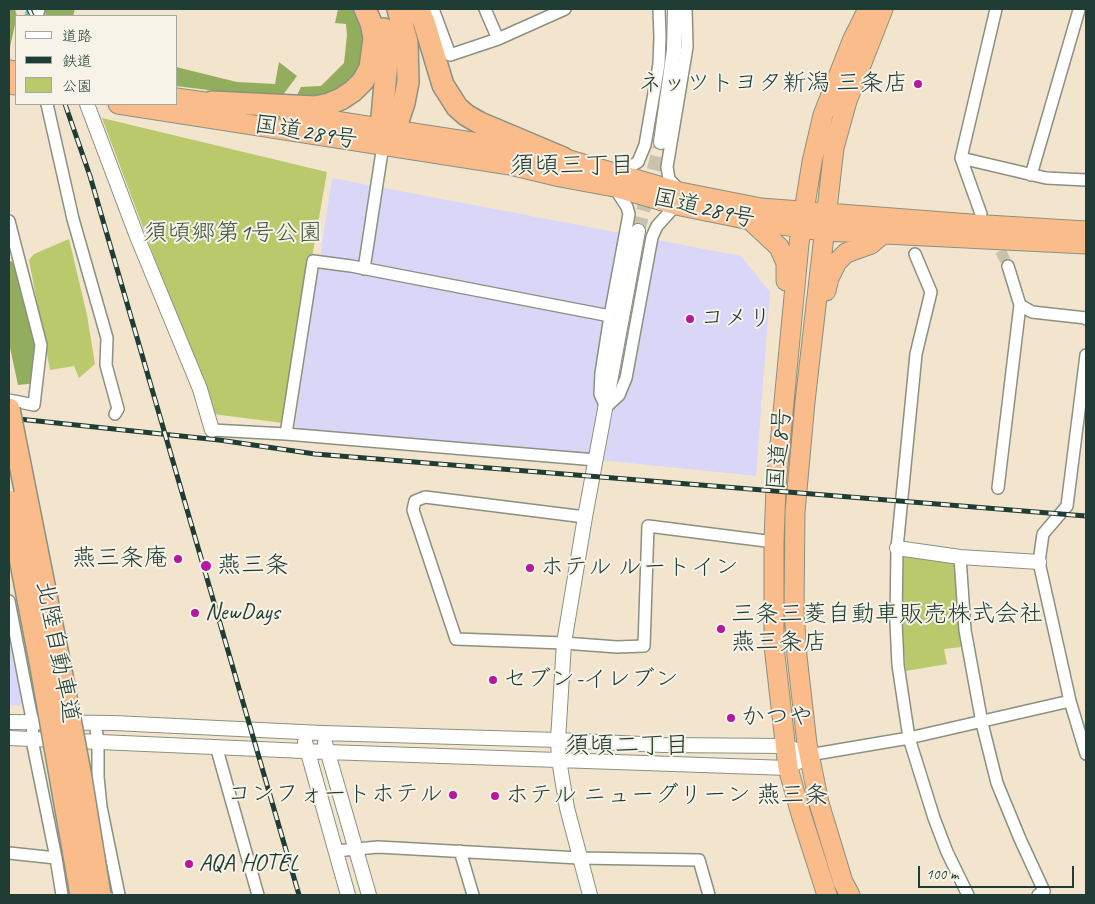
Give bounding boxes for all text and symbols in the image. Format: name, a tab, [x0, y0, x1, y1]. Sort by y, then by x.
legend	[15, 15, 178, 105]
text: 道路	[62, 27, 92, 46]
text: 鉄道	[62, 52, 92, 71]
place label: ネッツトヨタ新潟 三条店	[638, 70, 908, 98]
text: 公園	[62, 77, 92, 96]
marker: ネッツトヨタ新潟 三条店	[912, 78, 924, 90]
street label: 国道289号	[252, 111, 360, 155]
district label: 須頃三丁目	[510, 151, 634, 181]
street label: 国道289号	[650, 183, 758, 235]
park label: 須頃郷第1号公園	[144, 220, 322, 248]
place label: コメリ	[700, 305, 772, 333]
marker: コメリ	[684, 313, 696, 325]
street label: 国道8号	[762, 407, 798, 491]
place label: 燕三条庵	[72, 545, 168, 573]
place label: 燕三条	[217, 552, 289, 580]
marker: 燕三条庵	[172, 553, 184, 565]
place label: ホテル ルートイン	[540, 554, 739, 582]
marker: 燕三条	[199, 559, 213, 573]
marker: ホテル ルートイン	[524, 562, 536, 574]
street label: 北陸自動車道	[29, 579, 85, 725]
place label: NewDays	[205, 599, 280, 627]
place label: 三条三菱自動車販売株式会社 燕三条店	[731, 601, 1043, 657]
marker: NewDays	[189, 607, 201, 619]
marker: 三条三菱自動車販売株式会社 燕三条店	[715, 623, 727, 635]
place label: セブン-イレブン	[503, 666, 679, 694]
marker: セブン-イレブン	[487, 674, 499, 686]
place label: かつや	[741, 704, 813, 732]
marker: かつや	[725, 712, 737, 724]
district label: 須頃二丁目	[565, 731, 689, 761]
place label: コンフォートホテル	[227, 781, 443, 809]
place label: ホテル ニューグリーン 燕三条	[505, 782, 829, 810]
marker: コンフォートホテル	[447, 789, 459, 801]
marker: ホテル ニューグリーン 燕三条	[489, 790, 501, 802]
place label: AQA HOTEL	[199, 850, 299, 878]
scale bar	[920, 856, 1076, 888]
marker: AQA HOTEL	[183, 858, 195, 870]
text: 100 m	[926, 865, 958, 884]

